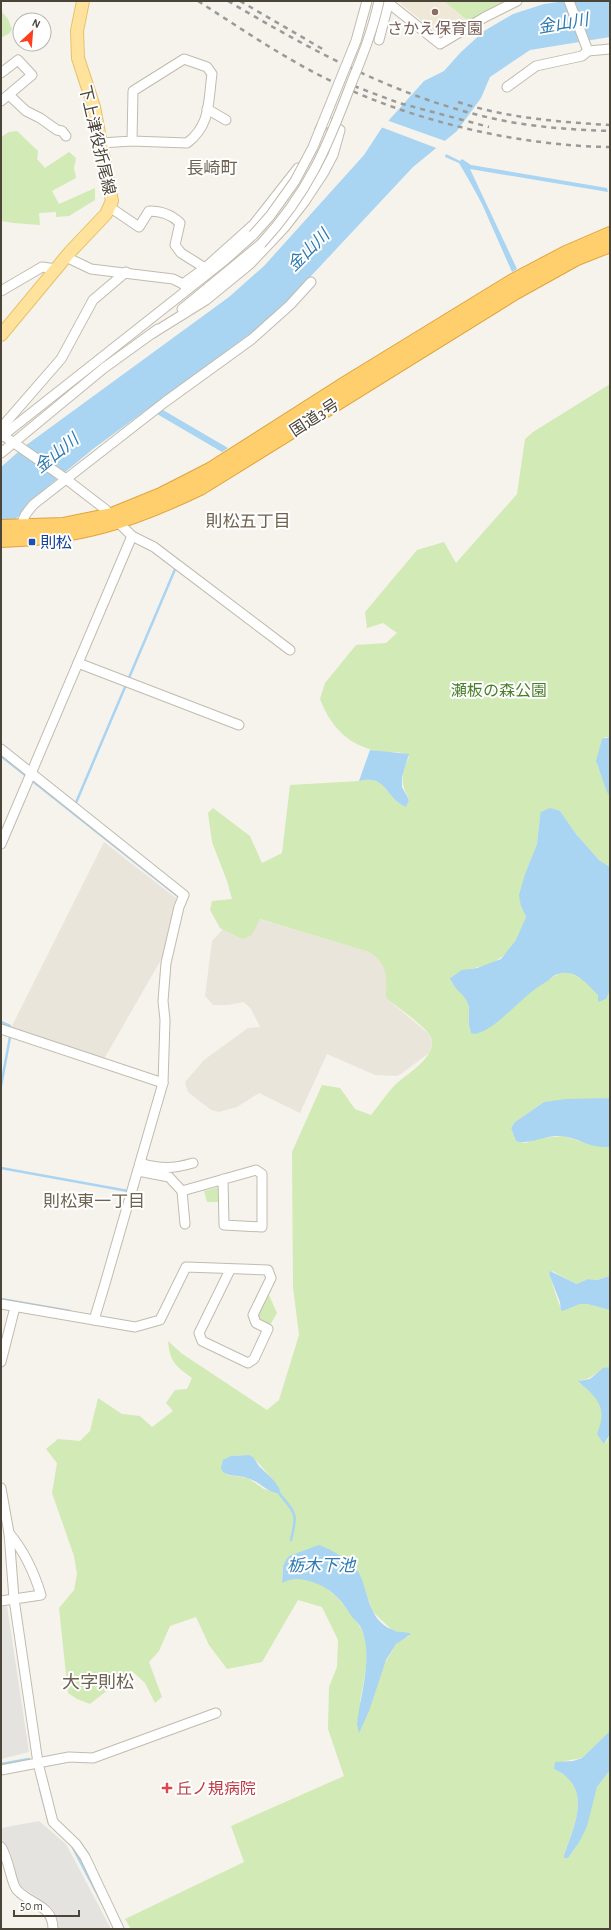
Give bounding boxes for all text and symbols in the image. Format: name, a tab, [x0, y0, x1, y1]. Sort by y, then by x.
marker: さかえ保育園	[430, 7, 440, 17]
water label: 金山川	[536, 10, 592, 36]
north arrow	[12, 12, 52, 52]
text: N	[30, 17, 42, 30]
place label: さかえ保育園	[387, 20, 483, 37]
street label: 下上津役折尾線	[77, 84, 118, 197]
district label: 長崎町	[187, 160, 238, 177]
water label: 金山川	[284, 224, 334, 274]
street label: 国道3号	[287, 395, 342, 439]
water label: 金山川	[31, 429, 83, 476]
district label: 則松五丁目	[206, 513, 291, 530]
place label: 則松	[40, 535, 72, 551]
marker: 則松	[27, 537, 37, 547]
park label: 瀬板の森公園	[451, 682, 547, 699]
district label: 則松東一丁目	[43, 1193, 145, 1210]
water label: 栃木下池	[287, 1556, 357, 1574]
district label: 大字則松	[62, 1673, 134, 1692]
place label: 丘ノ規病院	[176, 1780, 256, 1797]
marker: 丘ノ規病院	[161, 1782, 173, 1794]
scale bar	[14, 1892, 79, 1918]
text: 50 m	[20, 1900, 43, 1912]

